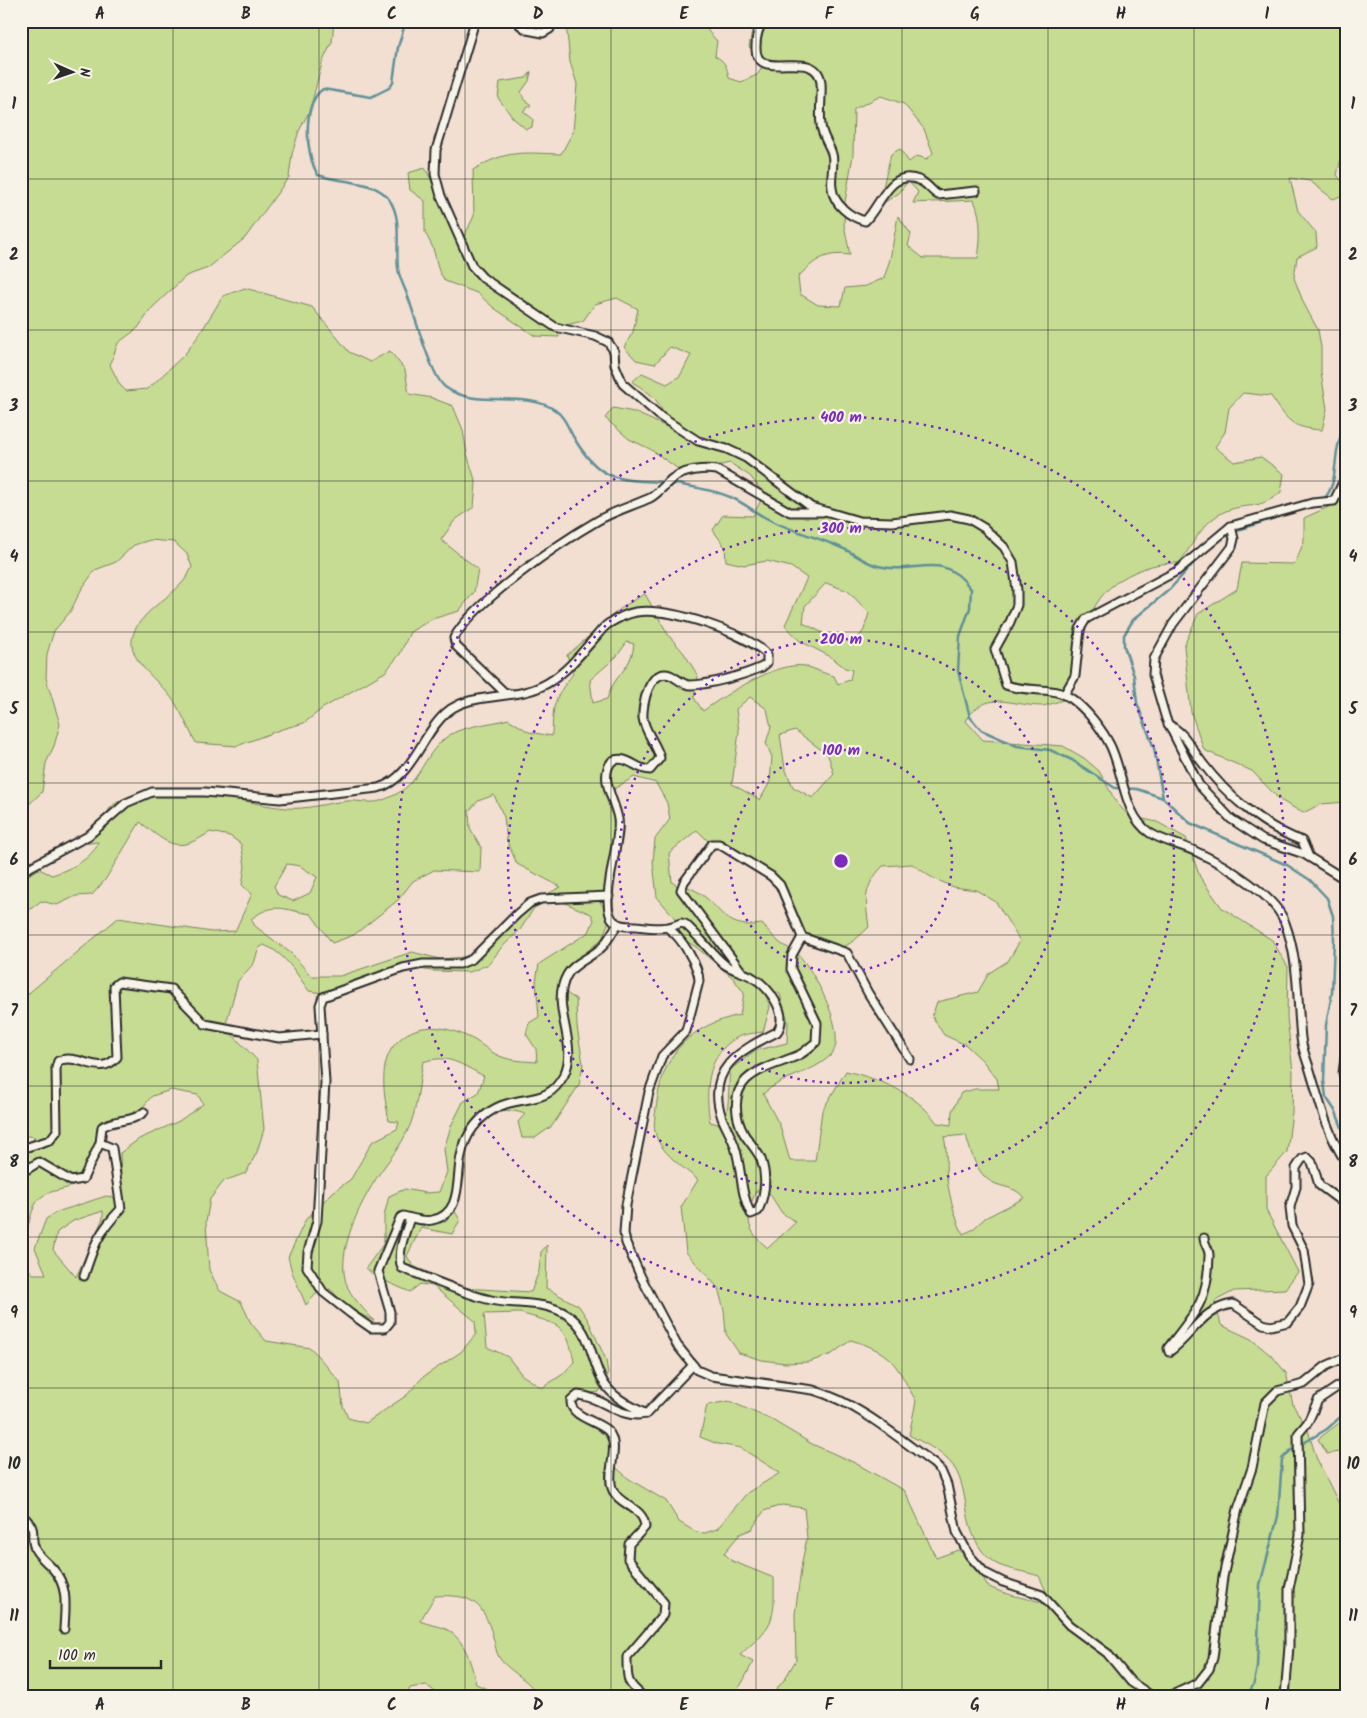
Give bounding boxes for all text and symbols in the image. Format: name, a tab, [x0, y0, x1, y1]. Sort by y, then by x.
text: A	[95, 2, 105, 27]
text: B	[241, 2, 251, 27]
text: C	[387, 2, 397, 27]
text: D	[533, 2, 544, 27]
text: E	[680, 2, 690, 27]
text: F	[825, 2, 835, 27]
text: G	[970, 2, 980, 27]
text: H	[1116, 2, 1126, 27]
text: I	[1265, 2, 1270, 27]
north arrow	[48, 48, 98, 98]
text: N	[73, 68, 95, 77]
text: 1	[12, 92, 17, 117]
text: 1	[1351, 92, 1356, 117]
text: 2	[9, 243, 19, 268]
text: 2	[1348, 243, 1358, 268]
text: 3	[9, 394, 19, 419]
text: 3	[1348, 394, 1358, 419]
text: 400 m	[820, 406, 862, 430]
text: 300 m	[819, 517, 862, 541]
text: 4	[10, 545, 19, 570]
text: 4	[1349, 545, 1358, 570]
text: 200 m	[820, 628, 862, 652]
text: 5	[9, 697, 20, 722]
text: 5	[1348, 697, 1359, 722]
text: 100 m	[822, 739, 860, 763]
text: 6	[10, 848, 19, 873]
text: 6	[1349, 848, 1358, 873]
centre of rings	[832, 852, 850, 870]
text: 7	[10, 999, 18, 1024]
text: 7	[1349, 999, 1357, 1024]
text: 8	[9, 1150, 19, 1175]
text: 8	[1348, 1150, 1358, 1175]
text: 9	[10, 1301, 18, 1326]
text: 9	[1349, 1301, 1357, 1326]
text: 10	[7, 1452, 21, 1477]
text: 10	[1346, 1452, 1360, 1477]
text: 11	[9, 1604, 19, 1629]
text: 11	[1348, 1604, 1358, 1629]
scale bar	[50, 1638, 161, 1670]
text: 100 m	[58, 1644, 96, 1668]
text: A	[95, 1693, 105, 1718]
text: B	[241, 1693, 251, 1718]
text: C	[387, 1693, 397, 1718]
text: D	[533, 1693, 544, 1718]
text: E	[680, 1693, 690, 1718]
text: F	[825, 1693, 835, 1718]
text: G	[970, 1693, 980, 1718]
text: H	[1116, 1693, 1126, 1718]
text: I	[1265, 1693, 1270, 1718]

